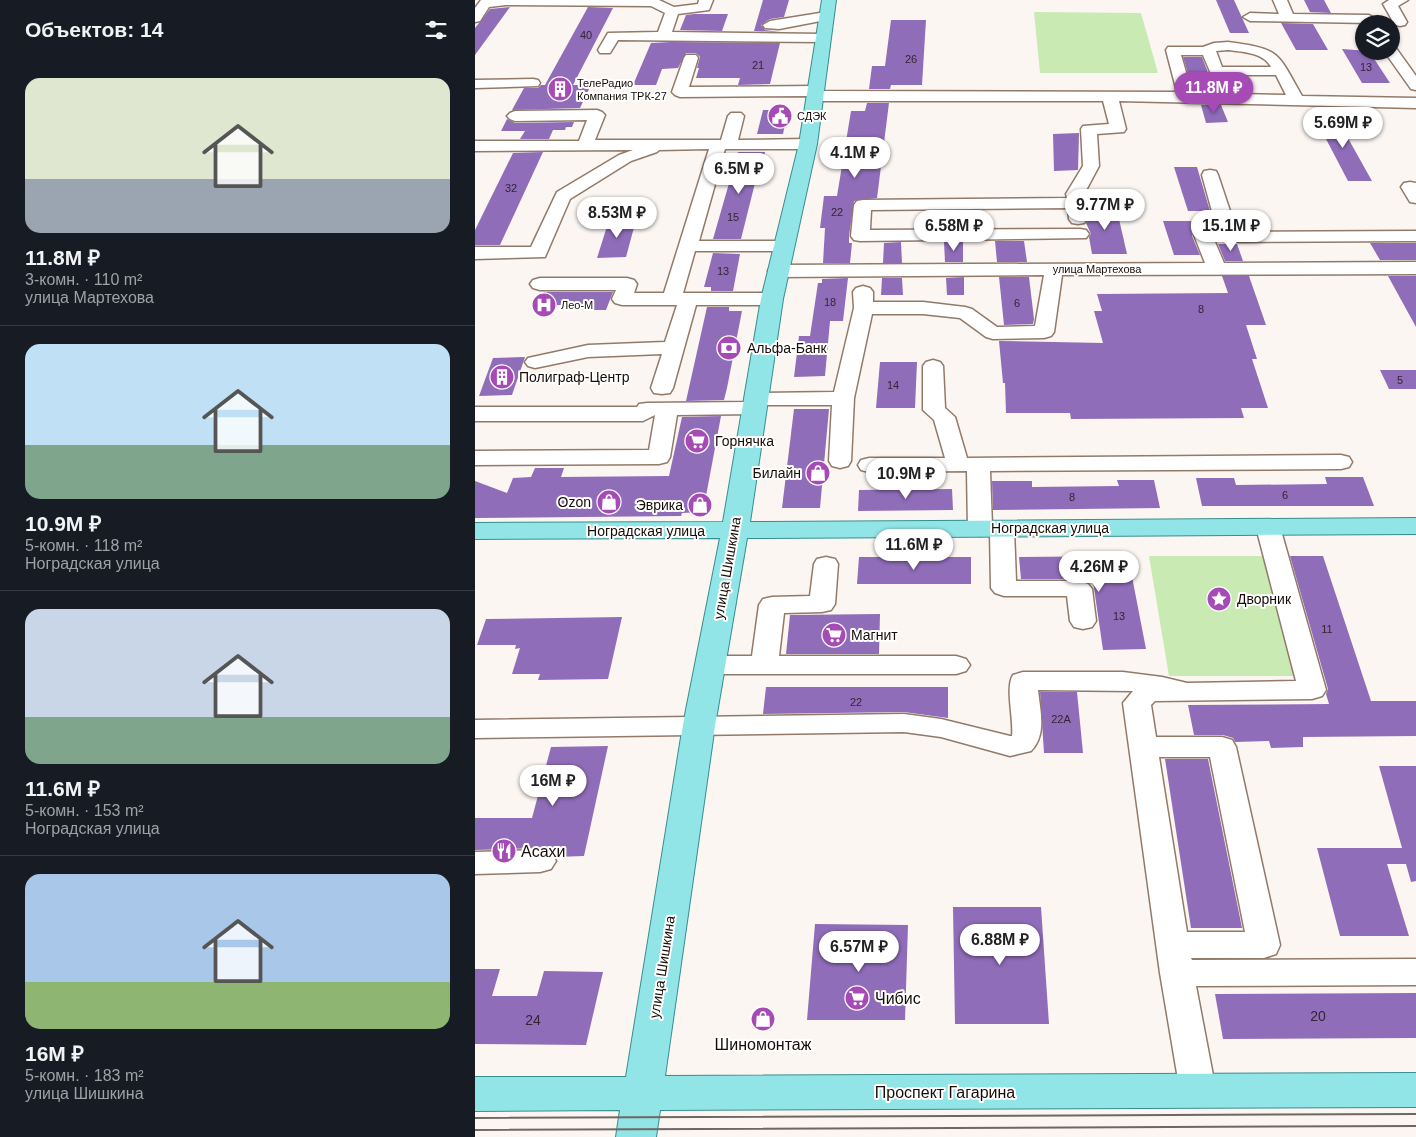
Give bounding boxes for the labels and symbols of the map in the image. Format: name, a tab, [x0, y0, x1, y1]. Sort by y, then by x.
house number: 40	[580, 29, 592, 41]
house number: 26	[905, 53, 917, 65]
house number: 21	[752, 59, 764, 71]
house number: 13	[1360, 61, 1372, 73]
pin: 11.8M ₽	[1168, 72, 1260, 114]
building icon: ТелеРадио Компания ТРК-27	[547, 76, 573, 102]
place label: ТелеРадио Компания ТРК-27	[577, 77, 667, 102]
public building icon: СДЭК	[767, 103, 793, 129]
pin: 5.69M ₽	[1297, 106, 1389, 149]
place label: СДЭК	[797, 110, 827, 122]
pin: 4.1M ₽	[814, 136, 896, 179]
pin: 6.5M ₽	[698, 152, 780, 195]
house number: 32	[505, 182, 517, 194]
pin: 9.77M ₽	[1059, 188, 1151, 231]
pin: 8.53M ₽	[571, 196, 663, 239]
house number: 22	[831, 206, 843, 218]
pin: 6.58M ₽	[908, 210, 1000, 252]
pin: 15.1M ₽	[1185, 210, 1277, 252]
house number: 15	[727, 211, 739, 223]
street label: улица Мартехова	[1053, 263, 1142, 275]
house number: 13	[717, 265, 729, 277]
hospital icon: Лео-М	[531, 292, 557, 318]
house number: 18	[824, 296, 836, 308]
house number: 6	[1014, 297, 1020, 309]
place label: Лео-М	[561, 299, 593, 311]
house number: 8	[1198, 303, 1204, 315]
bank icon: Альфа-Банк	[716, 335, 742, 361]
place label: Альфа-Банк	[747, 340, 827, 356]
building icon: Полиграф-Центр	[489, 364, 515, 390]
place label: Полиграф-Центр	[519, 369, 630, 385]
house number: 5	[1397, 374, 1403, 386]
house number: 14	[887, 379, 899, 391]
supermarket icon: Горнячка	[684, 428, 710, 454]
place label: Горнячка	[715, 433, 774, 449]
pin: 10.9M ₽	[860, 458, 952, 500]
shop icon: Билайн	[805, 460, 831, 486]
place label: Билайн	[752, 465, 801, 481]
shop icon: Ozon	[596, 489, 622, 515]
house number: 6	[1282, 489, 1288, 501]
house number: 8	[1069, 491, 1075, 503]
shop icon: Эврика	[687, 492, 713, 518]
place label: Ozon	[558, 494, 591, 510]
place label: Эврика	[636, 497, 683, 513]
street label: улица Шишкина	[710, 515, 744, 620]
street label: Ноградская улица	[991, 520, 1109, 536]
street label: Ноградская улица	[587, 523, 705, 539]
pin: 11.6M ₽	[868, 528, 960, 571]
pin: 4.26M ₽	[1053, 550, 1145, 593]
place icon: Дворник	[1206, 586, 1232, 612]
place label: Дворник	[1237, 591, 1292, 607]
house number: 13	[1113, 610, 1125, 622]
supermarket icon: Магнит	[821, 622, 847, 648]
house number: 11	[1321, 623, 1333, 635]
place label: Магнит	[851, 627, 898, 643]
house number: 22	[850, 696, 862, 708]
house number: 22А	[1051, 713, 1071, 725]
pin: 16M ₽	[518, 764, 588, 807]
restaurant icon: Асахи	[491, 838, 517, 864]
place label: Асахи	[521, 843, 566, 860]
street label: улица Шишкина	[646, 914, 678, 1019]
pin: 6.88M ₽	[954, 924, 1046, 966]
pin: 6.57M ₽	[813, 930, 905, 973]
supermarket icon: Чибис	[844, 985, 870, 1011]
place label: Чибис	[875, 990, 921, 1007]
shop icon: Шиномонтаж	[750, 1006, 776, 1032]
house number: 20	[1310, 1008, 1326, 1024]
house number: 24	[525, 1012, 541, 1028]
place label: Шиномонтаж	[715, 1036, 812, 1053]
street label: Проспект Гагарина	[875, 1084, 1015, 1101]

